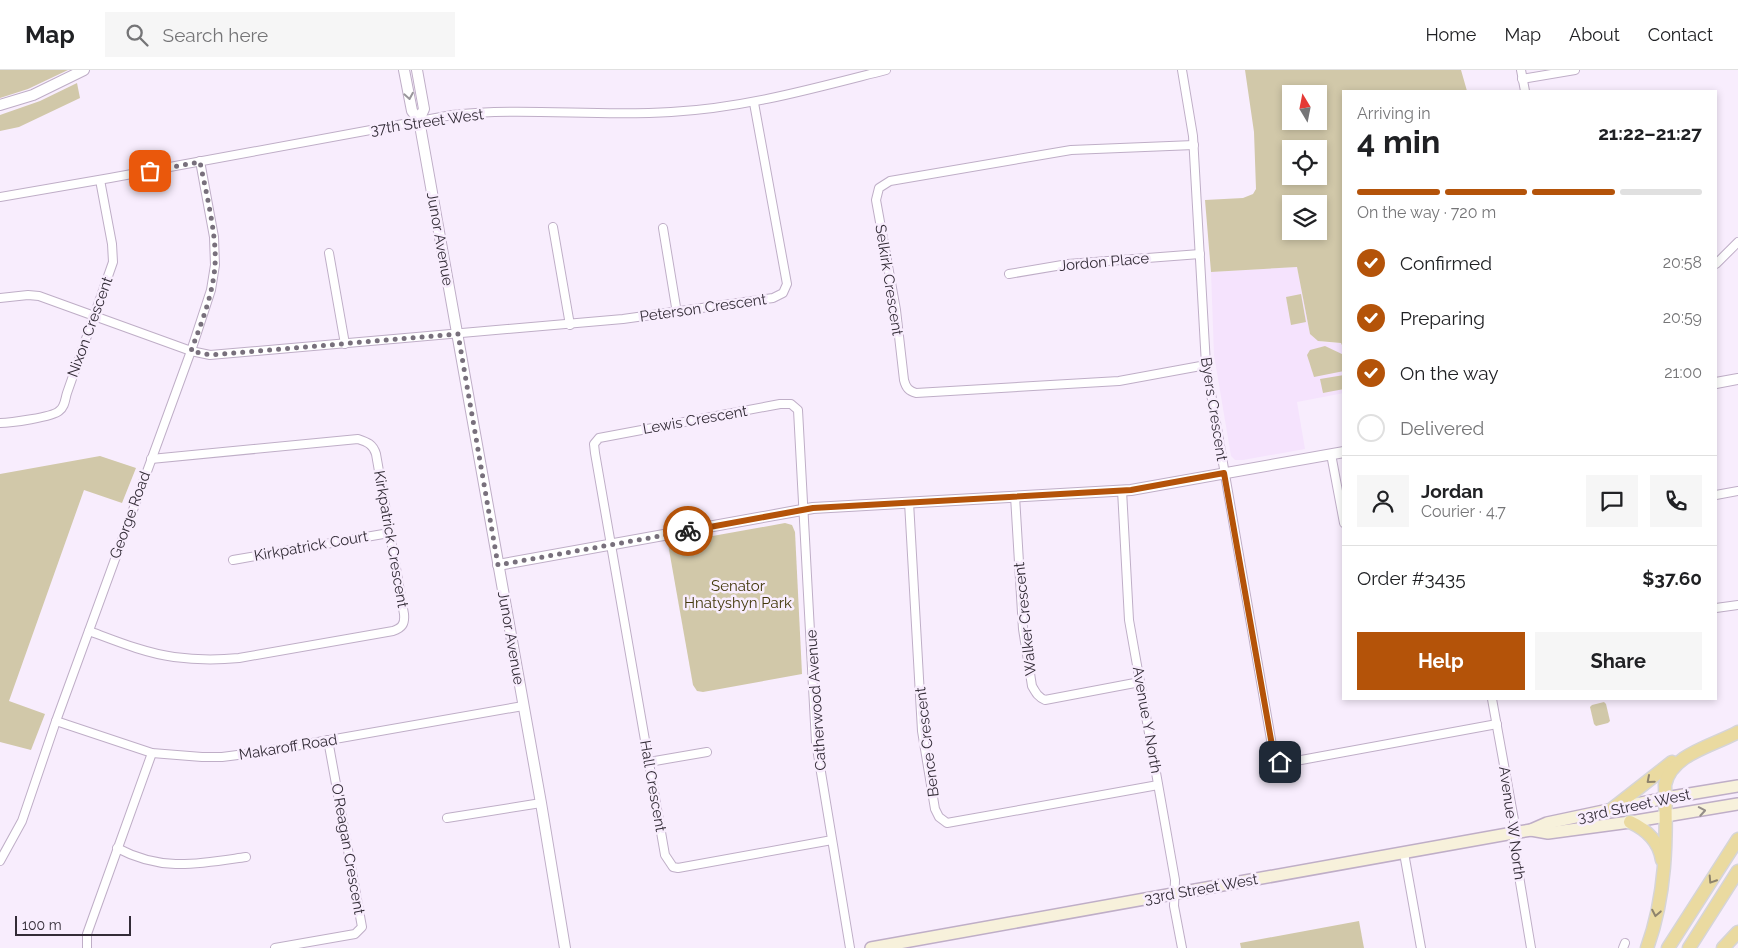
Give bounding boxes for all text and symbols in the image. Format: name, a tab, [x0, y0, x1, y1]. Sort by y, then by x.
search box	[105, 12, 455, 57]
text: Map	[25, 20, 75, 49]
icon: search	[123, 21, 151, 49]
text: Search here	[163, 24, 268, 46]
text: Home	[1425, 24, 1476, 45]
text: Map	[1504, 24, 1541, 45]
text: About	[1569, 24, 1620, 45]
text: Contact	[1648, 24, 1713, 45]
north arrow	[1282, 85, 1328, 130]
map controls	[1282, 85, 1327, 240]
one-way arrow	[404, 92, 414, 101]
text: Arriving in	[1357, 104, 1431, 123]
street label: 37th Street West	[369, 105, 485, 139]
text: 21:22–21:27	[1598, 122, 1702, 144]
text: 4 min	[1357, 123, 1440, 160]
button: locate	[1282, 140, 1327, 185]
pin	[129, 150, 171, 192]
icon: bag	[136, 157, 164, 185]
street label: Junor Avenue	[423, 191, 457, 287]
button: layers	[1282, 195, 1327, 240]
text: On the way · 720 m	[1357, 203, 1496, 222]
street label: Selkirk Crescent	[871, 223, 907, 337]
street label: Jordon Place	[1058, 249, 1150, 275]
icon: check	[1357, 249, 1385, 277]
text: Confirmed	[1400, 252, 1492, 274]
text: 20:58	[1663, 253, 1702, 272]
street label: Nixon Crescent	[63, 274, 117, 380]
street label: Peterson Crescent	[639, 290, 767, 326]
icon: check	[1357, 304, 1385, 332]
text: Preparing	[1400, 307, 1485, 329]
text: 20:59	[1663, 308, 1702, 327]
street label: Byers Crescent	[1197, 356, 1231, 462]
icon: check	[1357, 359, 1385, 387]
text: On the way	[1400, 362, 1499, 384]
text: 21:00	[1664, 363, 1702, 382]
street label: Lewis Crescent	[641, 402, 749, 438]
text: Delivered	[1400, 417, 1484, 439]
street label: George Road	[106, 469, 154, 561]
street label: Kirkpatrick Crescent	[370, 469, 412, 609]
button: person	[1357, 475, 1409, 527]
button: chat	[1586, 475, 1638, 527]
button: phone	[1650, 475, 1702, 527]
text: Jordan	[1421, 480, 1484, 502]
text: Courier · 4.7	[1421, 502, 1506, 521]
courier	[663, 506, 713, 556]
icon: bike	[674, 517, 702, 545]
street label: Kirkpatrick Court	[253, 527, 369, 565]
street label: Walker Crescent	[1010, 561, 1040, 677]
text: Order #3435	[1357, 567, 1466, 589]
text: $37.60	[1642, 567, 1702, 589]
park label: Senator Hnatyshyn Park	[684, 577, 792, 612]
street label: Junor Avenue	[494, 590, 528, 686]
street label: Catherwood Avenue	[802, 629, 830, 771]
button: Help	[1357, 632, 1525, 690]
button: Share	[1535, 632, 1702, 690]
street label: Avenue Y North	[1129, 665, 1165, 775]
street label: Bence Crescent	[911, 686, 943, 798]
street label: Makaroff Road	[238, 730, 338, 764]
street label: Hall Crescent	[636, 739, 670, 833]
pin	[1259, 741, 1301, 783]
icon: home	[1266, 748, 1294, 776]
street label: Avenue W North	[1495, 765, 1529, 881]
one-way arrow	[1647, 774, 1656, 783]
street label: O'Reagan Crescent	[328, 782, 368, 916]
street label: 33rd Street West	[1576, 785, 1692, 827]
one-way arrow	[1698, 806, 1707, 816]
street label: 33rd Street West	[1143, 870, 1259, 908]
one-way arrow	[1708, 874, 1718, 883]
one-way arrow	[1652, 909, 1662, 918]
scale bar	[15, 913, 131, 936]
text: 100 m	[22, 917, 62, 933]

